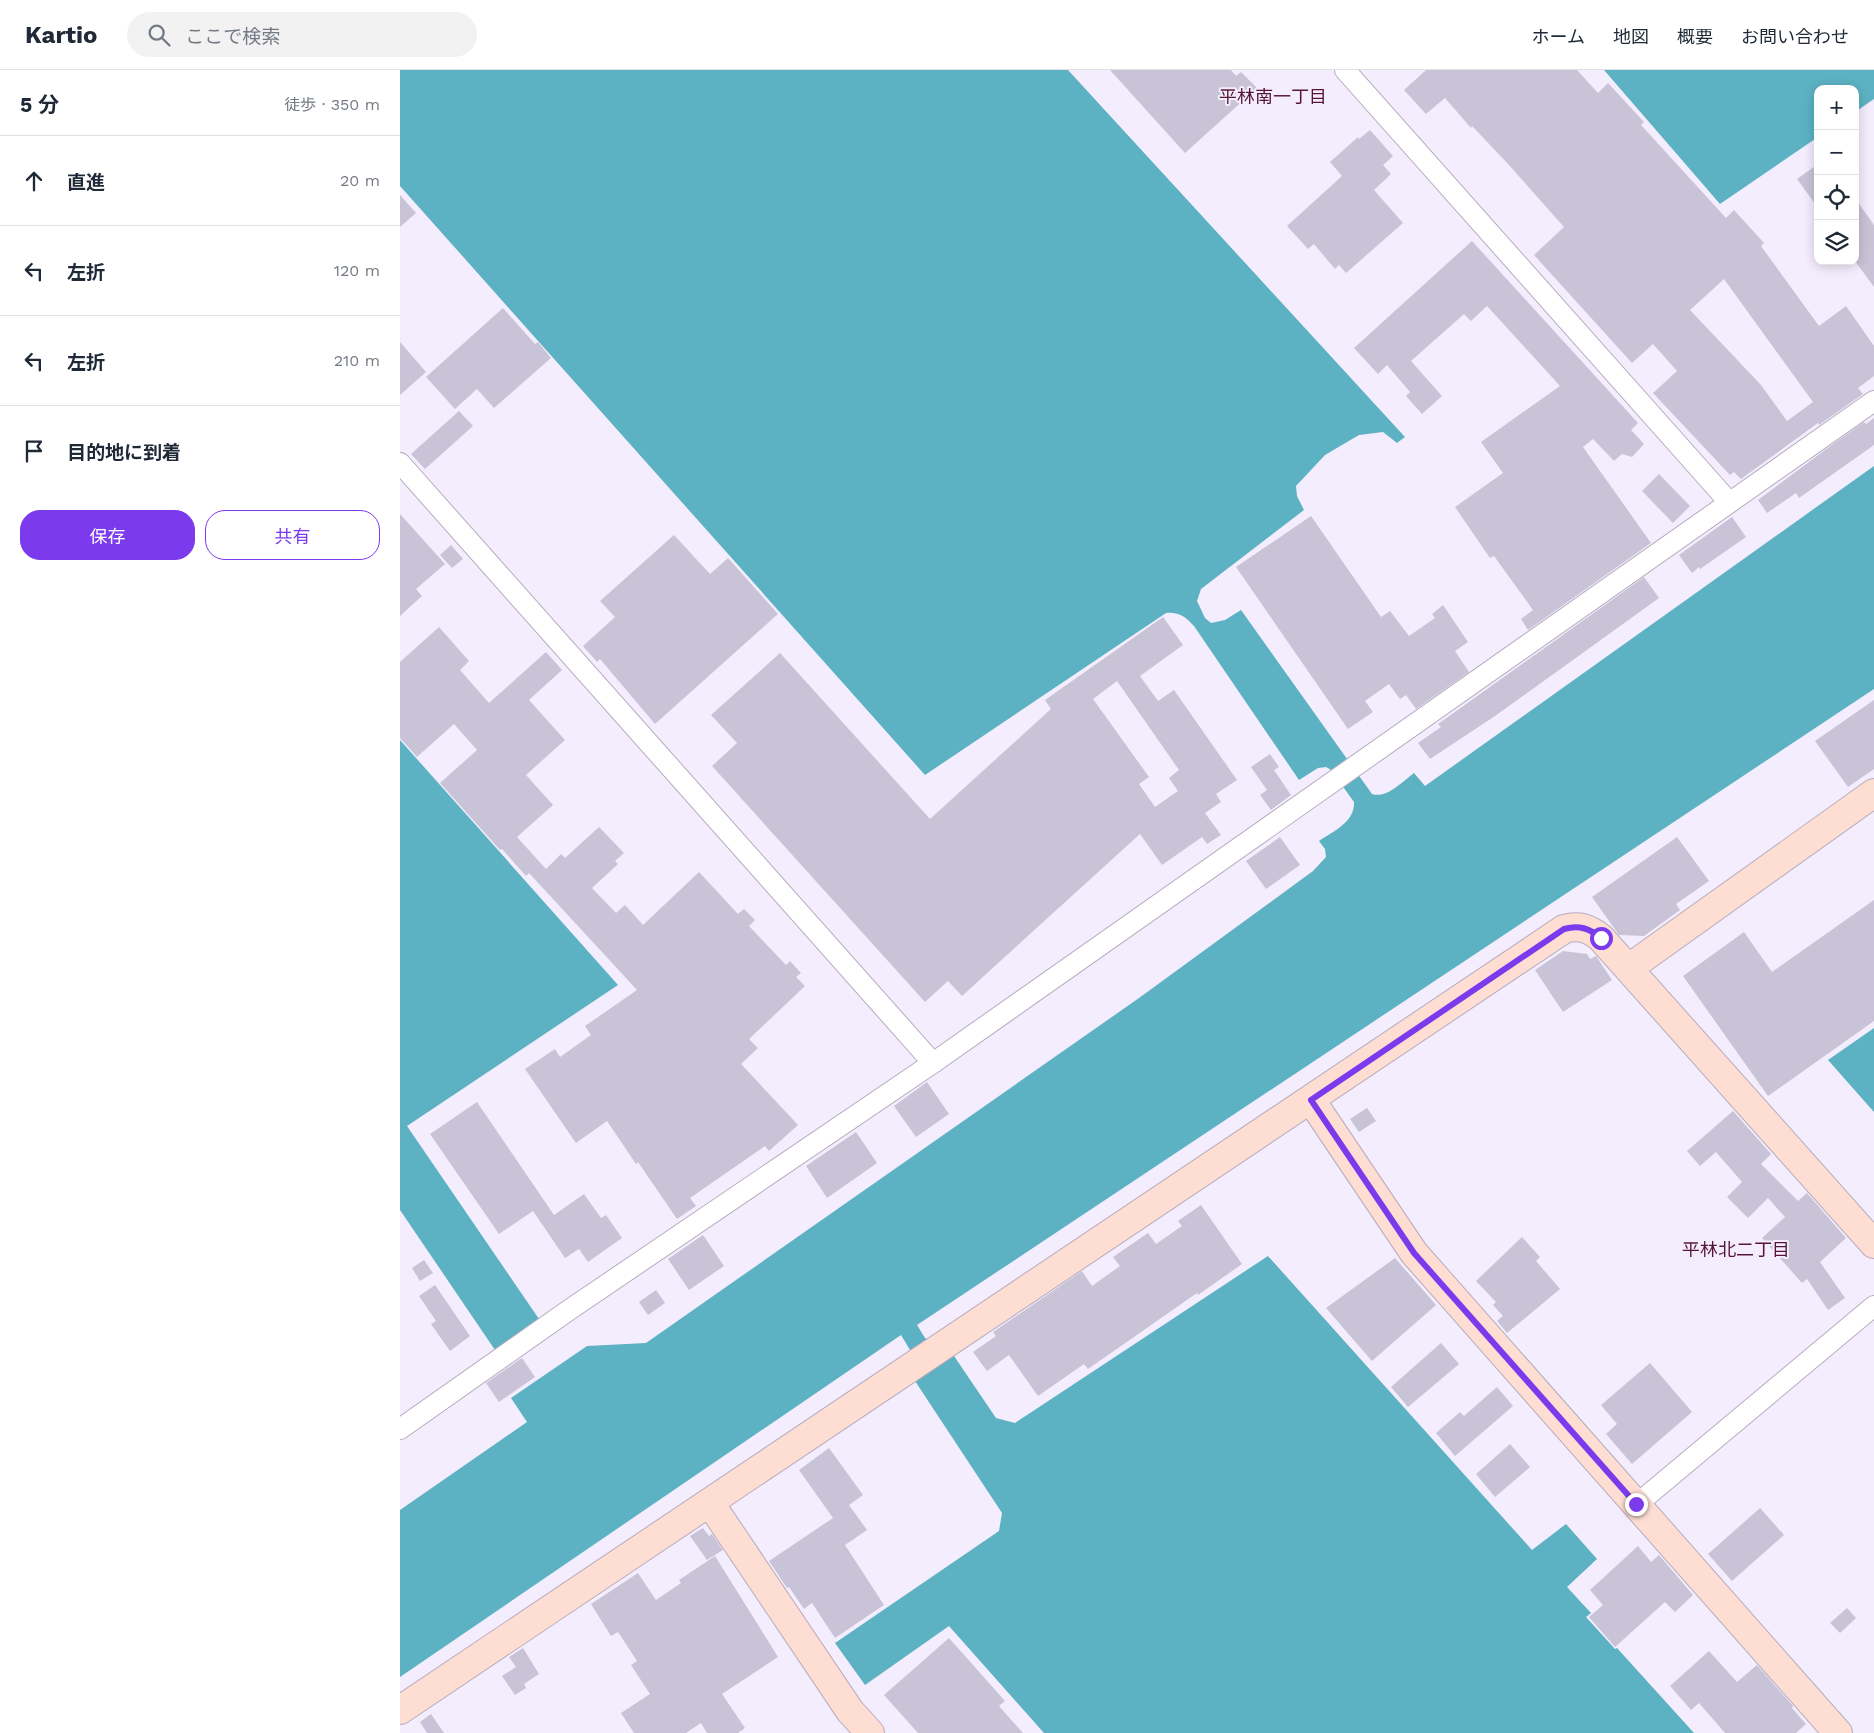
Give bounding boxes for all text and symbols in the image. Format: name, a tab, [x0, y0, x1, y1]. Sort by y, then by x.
search box	[127, 12, 477, 57]
text: Kartio	[25, 21, 97, 49]
icon: search	[145, 21, 173, 49]
text: ここで検索	[185, 25, 280, 48]
text: ホーム	[1532, 26, 1585, 47]
text: 地図	[1613, 26, 1649, 47]
text: 概要	[1677, 26, 1713, 47]
text: お問い合わせ	[1741, 26, 1849, 47]
map controls	[1814, 85, 1859, 265]
button: +	[1814, 85, 1859, 130]
district label: 平林南一丁目	[1219, 86, 1327, 107]
text: 5 分	[20, 92, 59, 117]
text: 徒歩 · 350 m	[284, 95, 380, 114]
button: −	[1814, 130, 1859, 175]
icon: ahead	[20, 167, 48, 195]
text: 直進	[67, 171, 105, 194]
text: 20 m	[340, 171, 380, 190]
button: locate	[1814, 175, 1859, 220]
button: layers	[1814, 220, 1859, 265]
icon: left	[20, 257, 48, 285]
text: 左折	[67, 261, 105, 284]
text: 120 m	[334, 261, 380, 280]
icon: left	[20, 347, 48, 375]
text: 左折	[67, 351, 105, 374]
text: 210 m	[334, 351, 380, 370]
icon: arrive	[20, 437, 48, 465]
text: 目的地に到着	[67, 441, 181, 464]
button: 保存	[20, 510, 195, 560]
button: 共有	[205, 510, 380, 560]
route start	[1590, 927, 1613, 950]
district label: 平林北二丁目	[1682, 1239, 1790, 1260]
route end	[1625, 1493, 1648, 1516]

